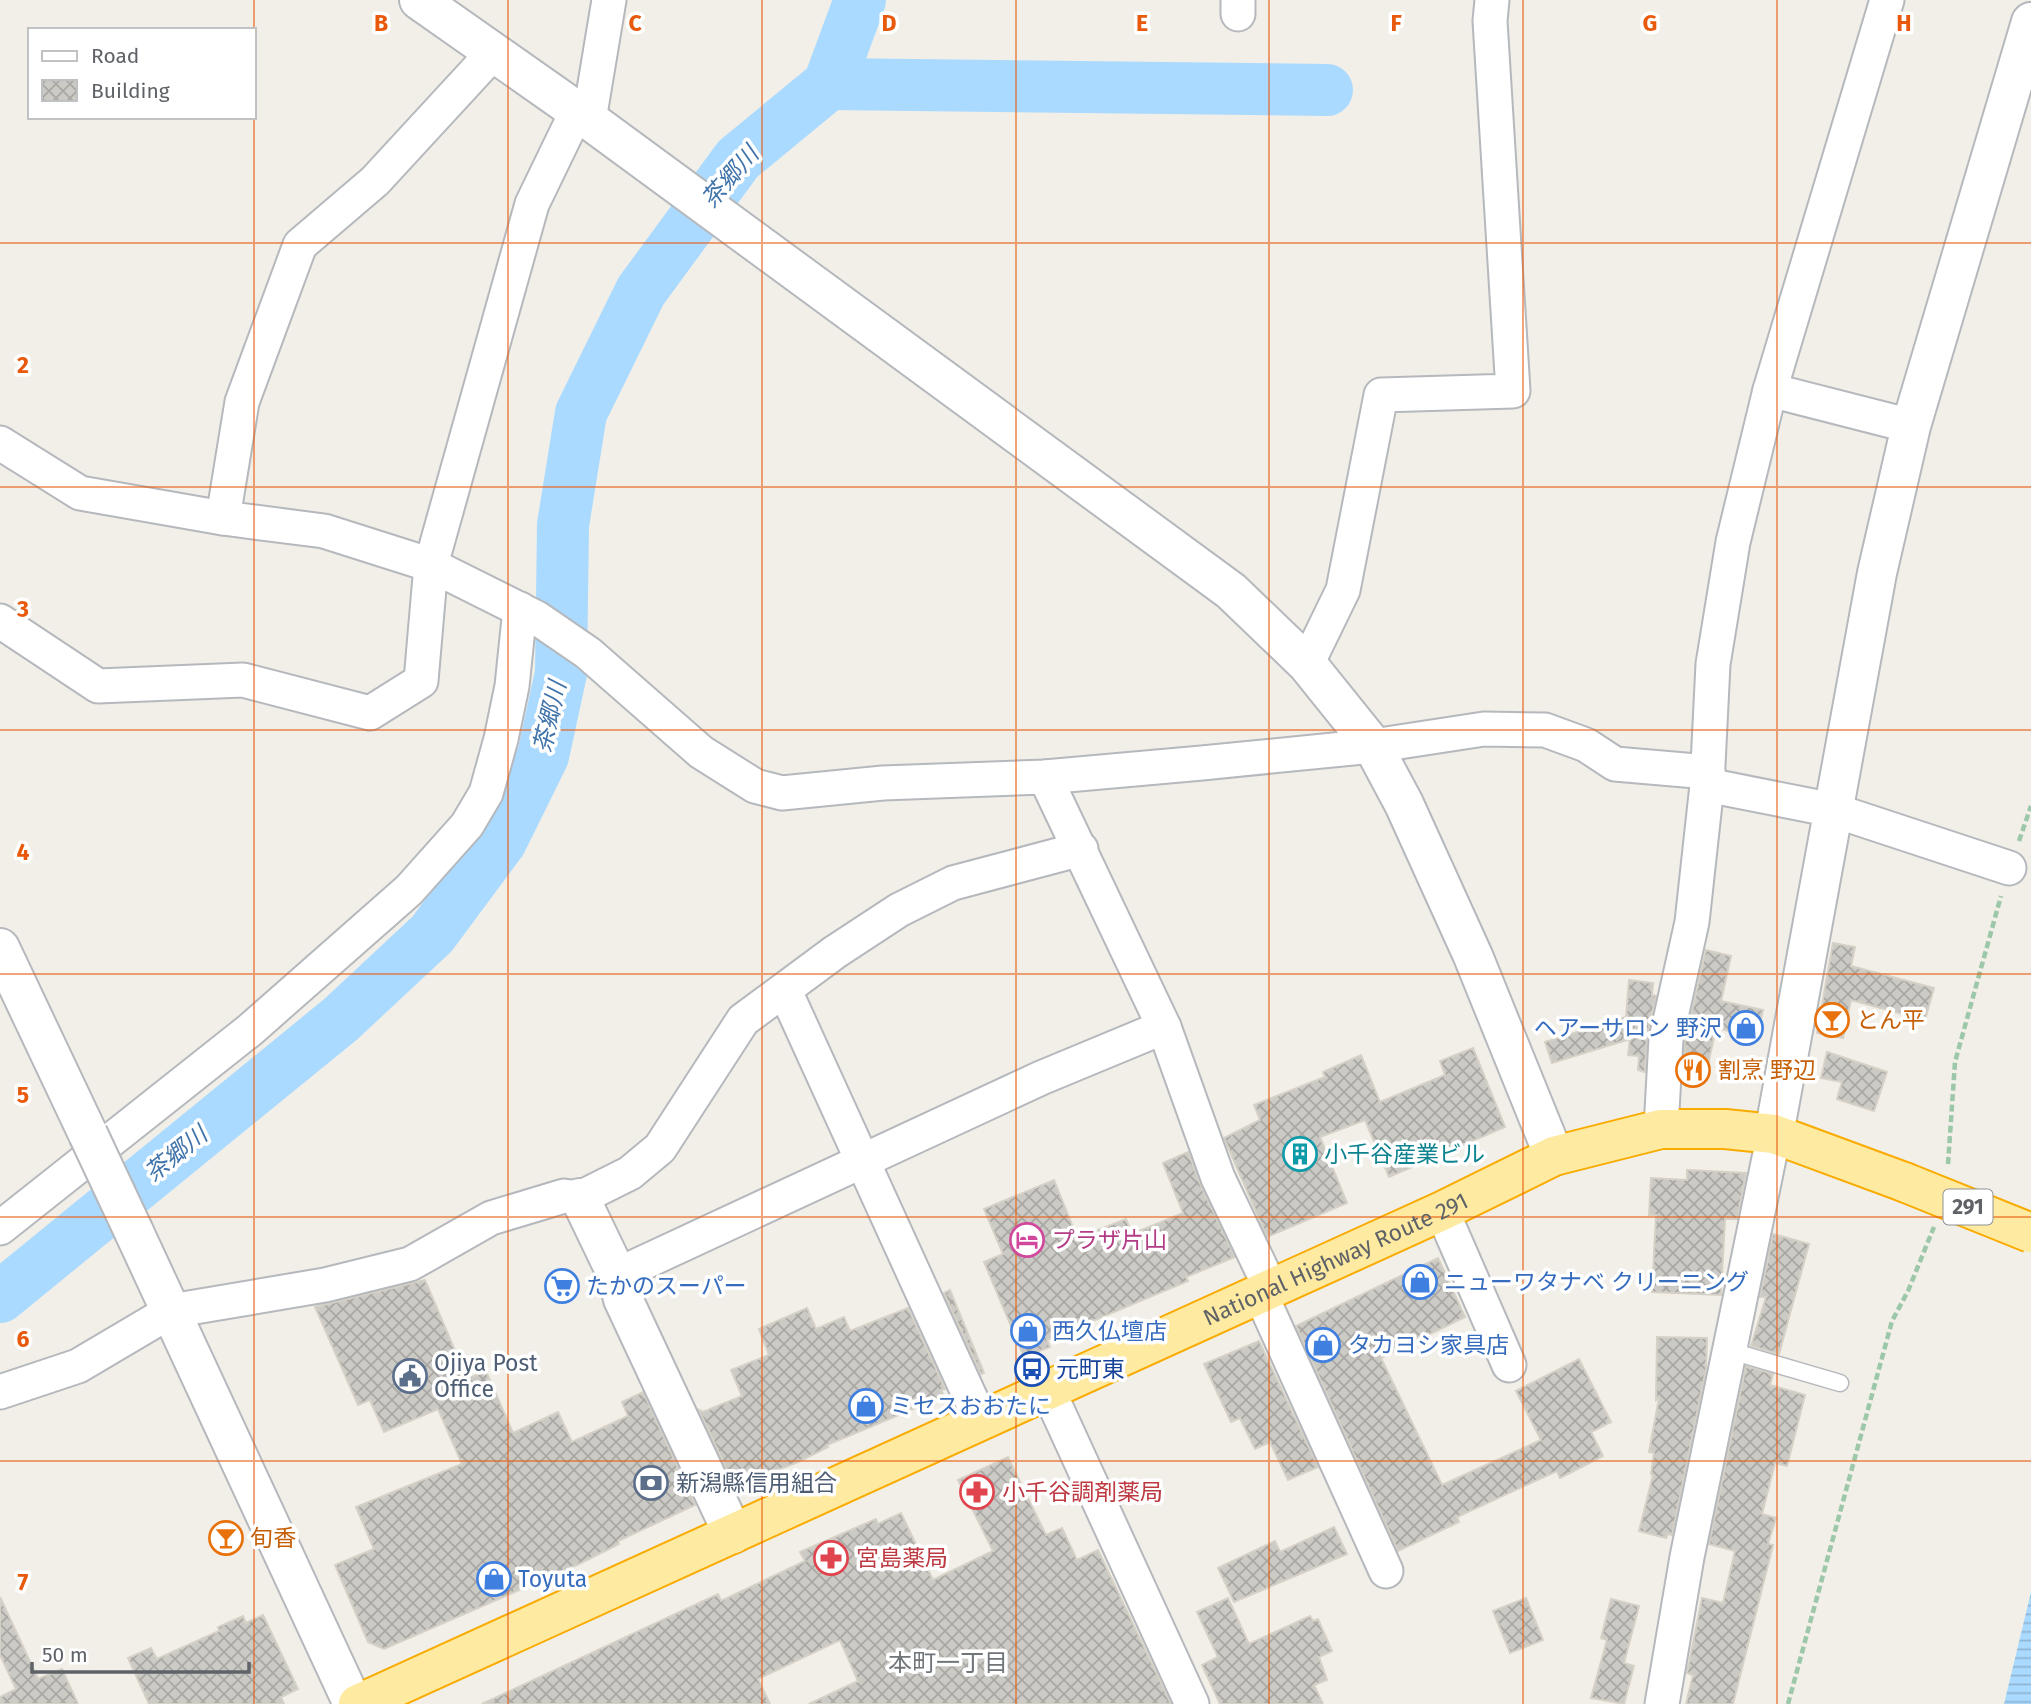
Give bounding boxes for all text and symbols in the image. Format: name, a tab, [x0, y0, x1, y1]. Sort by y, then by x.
text: B	[374, 9, 388, 37]
text: C	[628, 9, 642, 37]
text: D	[882, 9, 897, 37]
text: E	[1136, 9, 1148, 37]
text: F	[1390, 9, 1402, 37]
text: G	[1643, 9, 1657, 37]
text: H	[1896, 9, 1912, 37]
legend	[28, 28, 256, 119]
text: Road	[91, 43, 139, 69]
text: Building	[91, 78, 170, 104]
water label: 茶郷川	[696, 138, 766, 213]
text: 2	[17, 351, 29, 379]
text: 3	[16, 595, 29, 623]
water label: 茶郷川	[528, 676, 572, 755]
text: 4	[17, 838, 30, 866]
bar icon: とん平	[1813, 1001, 1851, 1039]
place label: とん平	[1856, 1006, 1925, 1034]
shop icon: ヘアーサロン 野沢	[1727, 1009, 1765, 1047]
place label: ヘアーサロン 野沢	[1534, 1014, 1722, 1042]
restaurant icon: 割烹 野辺	[1674, 1051, 1712, 1089]
place label: 割烹 野辺	[1718, 1056, 1816, 1084]
text: 5	[17, 1081, 29, 1109]
water label: 茶郷川	[139, 1119, 215, 1188]
building icon: 小千谷産業ビル	[1281, 1135, 1319, 1173]
place label: 小千谷産業ビル	[1324, 1140, 1485, 1168]
street label: National Highway Route 291	[1199, 1186, 1473, 1332]
road number: 291	[1944, 1190, 1993, 1224]
hotel icon: プラザ片山	[1008, 1221, 1046, 1259]
place label: プラザ片山	[1052, 1226, 1167, 1254]
shop icon: ニューワタナベ クリーニング	[1401, 1263, 1439, 1301]
supermarket icon: たかのスーパー	[543, 1267, 581, 1305]
place label: ニューワタナベ クリーニング	[1444, 1268, 1749, 1296]
place label: たかのスーパー	[586, 1272, 747, 1300]
shop icon: 西久仏壇店	[1009, 1312, 1047, 1350]
place label: 西久仏壇店	[1052, 1317, 1167, 1345]
text: 6	[17, 1325, 30, 1353]
shop icon: タカヨシ家具店	[1304, 1326, 1342, 1364]
place label: タカヨシ家具店	[1348, 1331, 1509, 1359]
place label: Ojiya Post Office	[434, 1349, 538, 1403]
bus stop icon: 元町東	[1013, 1350, 1051, 1388]
place label: 元町東	[1056, 1355, 1125, 1383]
public building icon: Ojiya Post Office	[391, 1357, 429, 1395]
shop icon: ミセスおおたに	[847, 1387, 885, 1425]
place label: ミセスおおたに	[890, 1392, 1051, 1420]
bank icon: 新潟縣信用組合	[632, 1464, 670, 1502]
place label: 新潟縣信用組合	[676, 1469, 837, 1497]
pharmacy icon: 小千谷調剤薬局	[958, 1473, 996, 1511]
place label: 小千谷調剤薬局	[1002, 1478, 1163, 1506]
bar icon: 旬香	[207, 1519, 245, 1557]
place label: 旬香	[250, 1524, 296, 1552]
pharmacy icon: 宮島薬局	[812, 1539, 850, 1577]
place label: 宮島薬局	[856, 1544, 948, 1572]
shop icon: Toyuta	[475, 1560, 513, 1598]
place label: Toyuta	[518, 1565, 587, 1593]
text: 7	[18, 1568, 29, 1596]
scale bar	[32, 1630, 248, 1674]
text: 50 m	[42, 1642, 88, 1668]
district label: 本町一丁目	[888, 1649, 1008, 1677]

